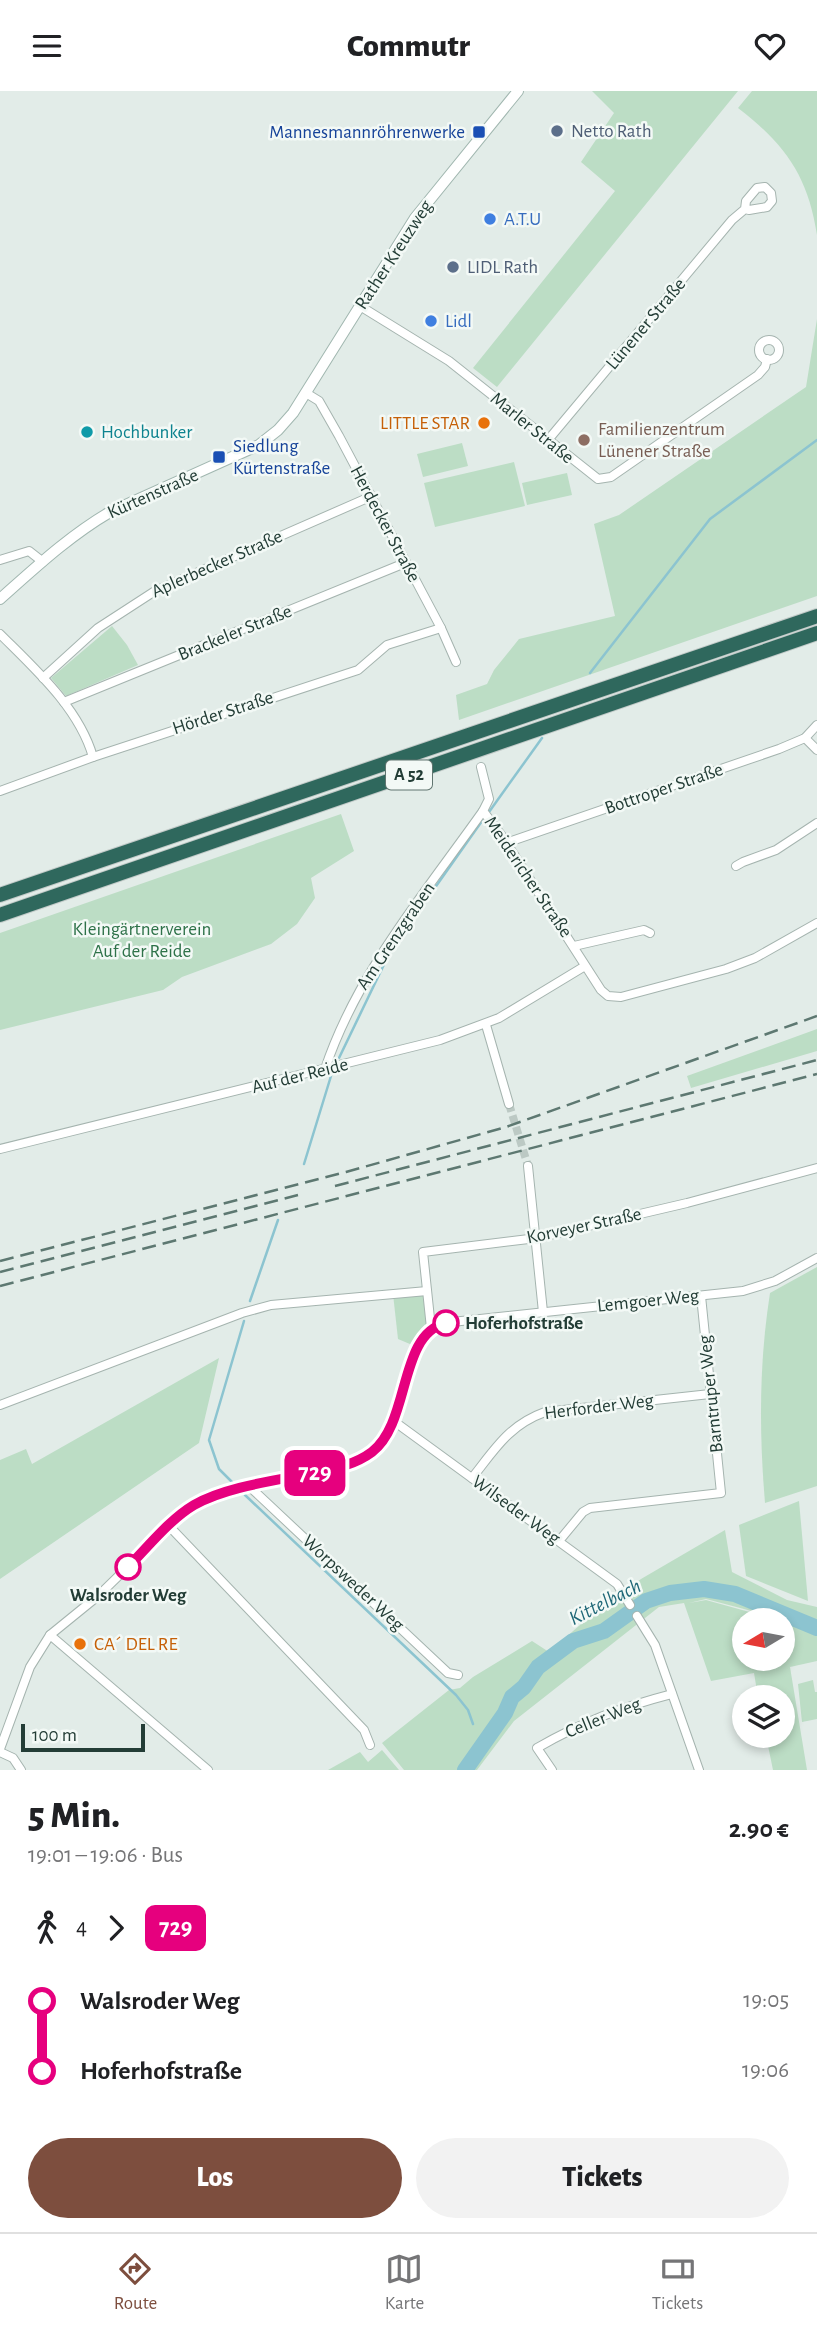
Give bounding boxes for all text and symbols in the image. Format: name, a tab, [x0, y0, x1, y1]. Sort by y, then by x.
icon: menu	[28, 27, 66, 65]
icon: heart	[751, 27, 789, 65]
text: Commutr	[347, 30, 470, 62]
place label: Netto Rath	[571, 122, 652, 141]
place label: Mannesmannröhrenwerke	[269, 123, 465, 142]
marker: Netto Rath	[549, 123, 565, 139]
marker: Mannesmannröhrenwerke	[471, 124, 487, 140]
street label: Rather Kreuzweg	[352, 196, 437, 313]
place label: A.T.U	[504, 210, 541, 229]
marker: A.T.U	[482, 211, 498, 227]
place label: LIDL Rath	[467, 258, 538, 277]
marker: LIDL Rath	[445, 259, 461, 275]
street label: Lünener Straße	[602, 275, 690, 373]
place label: Lidl	[445, 312, 472, 331]
marker: Lidl	[423, 313, 439, 329]
street label: Marler Straße	[487, 389, 577, 467]
place label: LITTLE STAR	[380, 414, 470, 433]
marker: LITTLE STAR	[476, 415, 492, 431]
place label: Familienzentrum Lünener Straße	[598, 420, 725, 461]
place label: Hochbunker	[101, 423, 192, 442]
marker: Hochbunker	[79, 424, 95, 440]
marker: Familienzentrum Lünener Straße	[576, 432, 592, 448]
place label: Siedlung Kürtenstraße	[233, 437, 330, 478]
marker: Siedlung Kürtenstraße	[211, 449, 227, 465]
street label: Herdecker Straße	[346, 463, 424, 585]
street label: Kürtenstraße	[105, 466, 201, 522]
street label: Aplerbecker Straße	[149, 527, 285, 601]
street label: Brackeler Straße	[175, 602, 295, 664]
street label: Hörder Straße	[170, 688, 276, 738]
street label: Bottroper Straße	[602, 760, 726, 818]
road number: A 52	[386, 761, 432, 789]
street label: Meidericher Straße	[481, 813, 575, 941]
street label: Am Grenzgraben	[353, 879, 439, 993]
park label: Kleingärtnerverein Auf der Reide	[73, 920, 211, 961]
street label: Auf der Reide	[250, 1055, 350, 1097]
street label: Korveyer Straße	[525, 1205, 643, 1247]
street label: Lemgoer Weg	[596, 1286, 701, 1316]
marker: Hoferhofstraße	[433, 1310, 459, 1336]
place label: Hoferhofstraße	[465, 1314, 583, 1333]
street label: Barntruper Weg	[695, 1333, 727, 1454]
street label: Herforder Weg	[543, 1391, 655, 1423]
line badge: 729	[275, 1450, 355, 1496]
text: 729	[298, 1461, 332, 1485]
street label: Wilseder Weg	[468, 1472, 564, 1549]
street label: Worpsweder Weg	[299, 1531, 408, 1635]
marker: Walsroder Weg	[115, 1554, 141, 1580]
water label: Kittelbach	[566, 1575, 644, 1629]
place label: Walsroder Weg	[70, 1586, 187, 1605]
north arrow	[732, 1608, 794, 1671]
map controls	[732, 1608, 795, 1748]
place label: CA´ DEL RE	[94, 1635, 178, 1654]
marker: CA´ DEL RE	[72, 1636, 88, 1652]
button: layers	[732, 1685, 795, 1748]
street label: Celler Weg	[563, 1694, 644, 1742]
scale bar	[21, 1721, 145, 1753]
text: 100 m	[32, 1726, 77, 1745]
text: 5 Min.	[28, 1797, 120, 1835]
text: 2.90 €	[729, 1816, 789, 1842]
text: 19:01 – 19:06 · Bus	[28, 1844, 183, 1867]
icon: walk	[28, 1909, 66, 1947]
icon: forward	[97, 1909, 135, 1947]
text: 4	[76, 1916, 87, 1939]
text: 729	[159, 1916, 192, 1940]
text: Walsroder Weg	[80, 1988, 239, 2014]
text: 19:05	[743, 1989, 789, 2012]
text: Hoferhofstraße	[80, 2058, 242, 2084]
text: 19:06	[742, 2059, 789, 2082]
button: Los	[28, 2138, 402, 2218]
button: Tickets	[416, 2138, 789, 2218]
tab: Route	[114, 2250, 157, 2315]
tab: Karte	[385, 2250, 424, 2315]
tab: Tickets	[652, 2250, 703, 2315]

